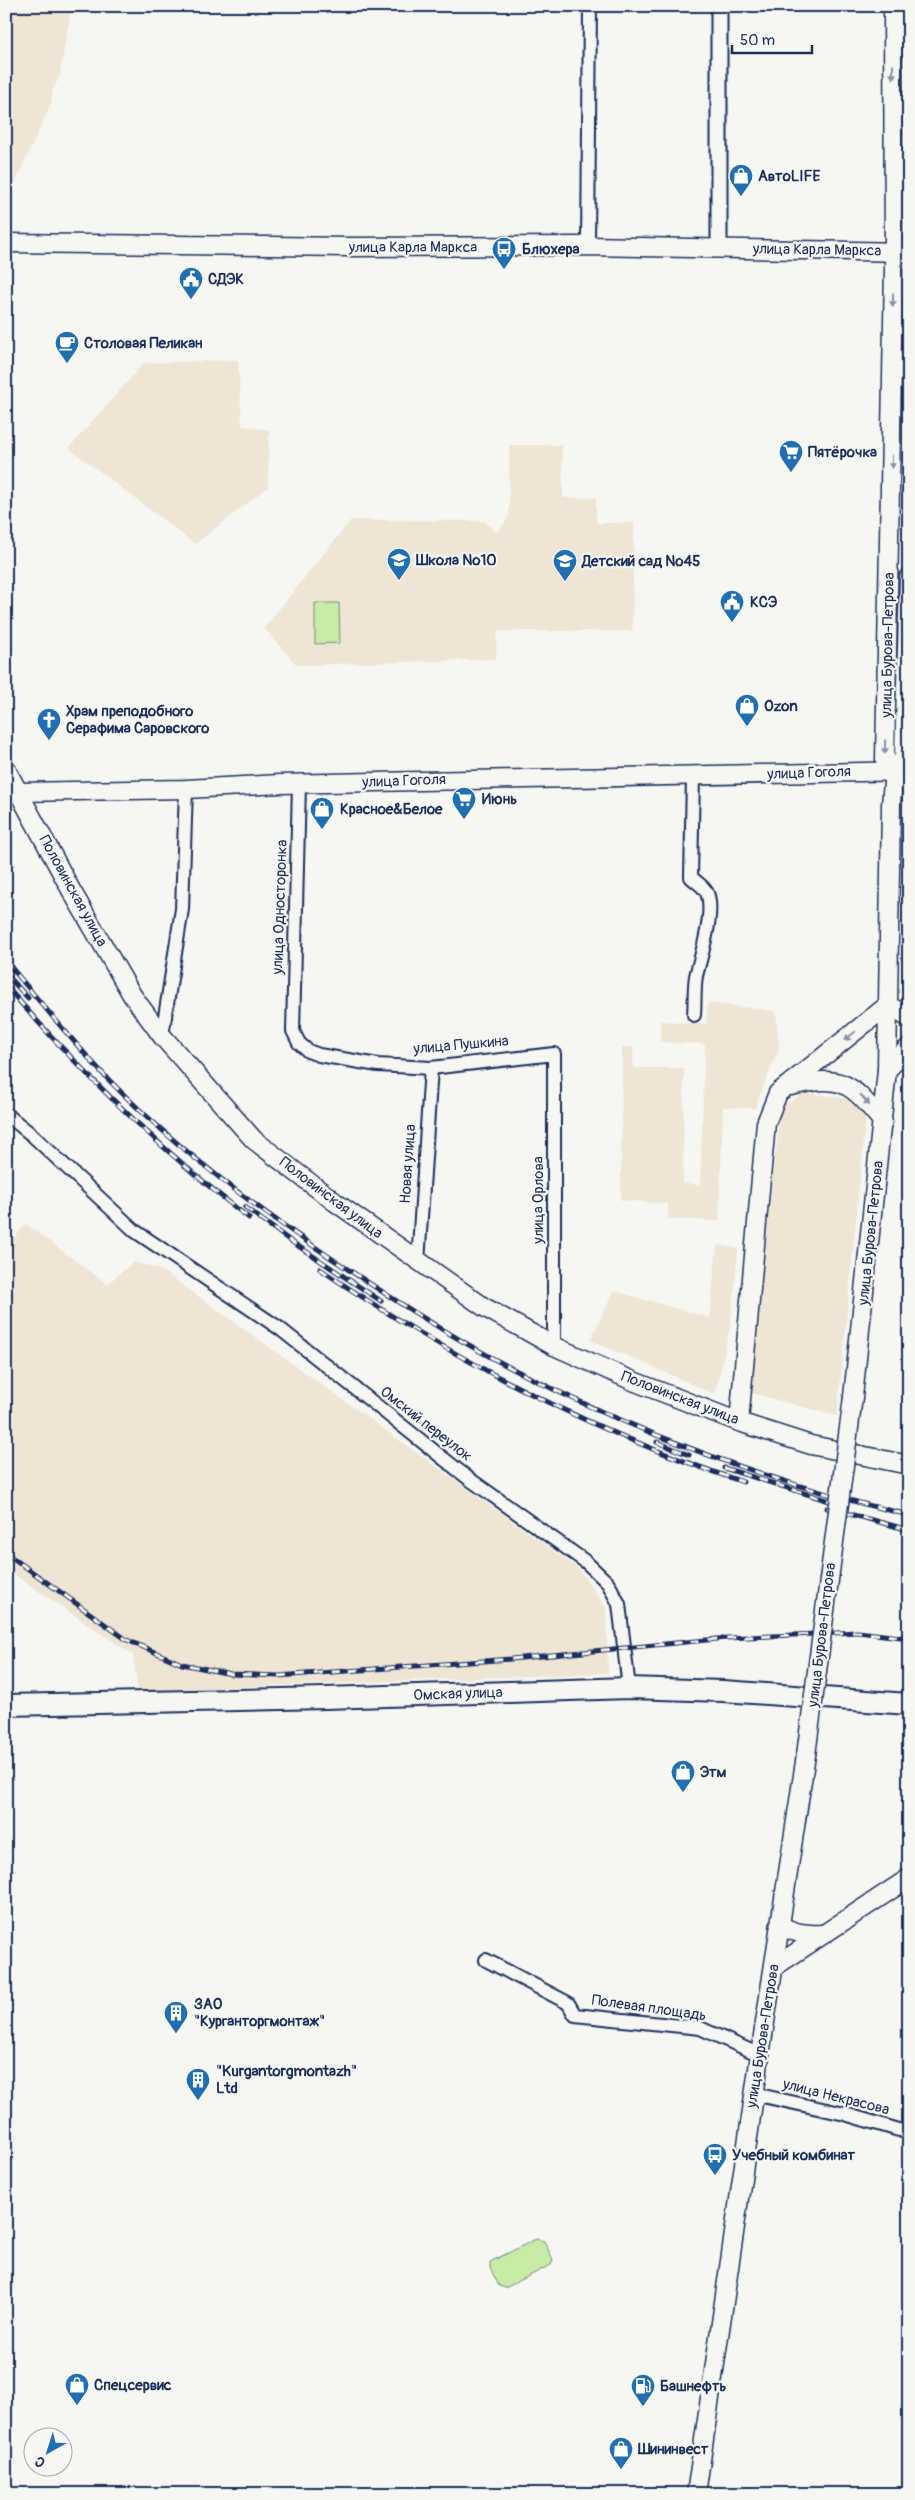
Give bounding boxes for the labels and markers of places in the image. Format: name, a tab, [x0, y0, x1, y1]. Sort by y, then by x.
shop icon: АвтоLIFE	[728, 163, 754, 197]
place label: АвтоLIFE	[758, 167, 820, 186]
bus stop icon: Блюхера	[491, 236, 517, 270]
place label: Блюхера	[522, 240, 580, 259]
public building icon: СДЭК	[178, 266, 204, 300]
place label: СДЭК	[208, 270, 244, 289]
cafe icon: Столовая Пеликан	[54, 330, 80, 364]
place label: Столовая Пеликан	[84, 334, 203, 353]
supermarket icon: Пятёрочка	[778, 439, 804, 473]
place label: Пятёрочка	[808, 443, 877, 462]
school or university icon: Школа №10	[386, 547, 412, 581]
school or university icon: Детский сад №45	[552, 548, 578, 582]
place label: Школа №10	[415, 551, 497, 570]
place label: Детский сад №45	[581, 552, 700, 571]
public building icon: КСЭ	[719, 589, 745, 623]
place label: КСЭ	[750, 593, 777, 612]
shop icon: Ozon	[734, 693, 760, 727]
place label: Ozon	[764, 697, 798, 716]
place label: Храм преподобного Серафима Саровского	[66, 702, 209, 738]
church icon: Храм преподобного Серафима Саровского	[36, 707, 62, 741]
supermarket icon: Июнь	[451, 786, 477, 820]
place label: Июнь	[482, 790, 517, 809]
shop icon: Красное&Белое	[309, 796, 335, 830]
place label: Красное&Белое	[340, 800, 443, 819]
shop icon: Этм	[670, 1759, 696, 1793]
place label: Этм	[700, 1763, 727, 1782]
place label: ЗАО "Курганторгмонтаж"	[194, 1995, 325, 2031]
building icon: ЗАО "Курганторгмонтаж"	[163, 2000, 189, 2034]
place label: "Kurgantorgmontazh" Ltd	[216, 2062, 357, 2098]
building icon: "Kurgantorgmontazh" Ltd	[185, 2067, 211, 2101]
bus stop icon: Учебный комбинат	[702, 2142, 728, 2176]
place label: Учебный комбинат	[732, 2146, 856, 2165]
shop icon: Спецсервис	[64, 2372, 90, 2406]
fuel station icon: Башнефть	[630, 2373, 656, 2407]
place label: Спецсервис	[94, 2376, 172, 2395]
place label: Башнефть	[660, 2377, 727, 2396]
shop icon: Шининвест	[608, 2436, 634, 2470]
place label: Шининвест	[637, 2440, 709, 2459]

